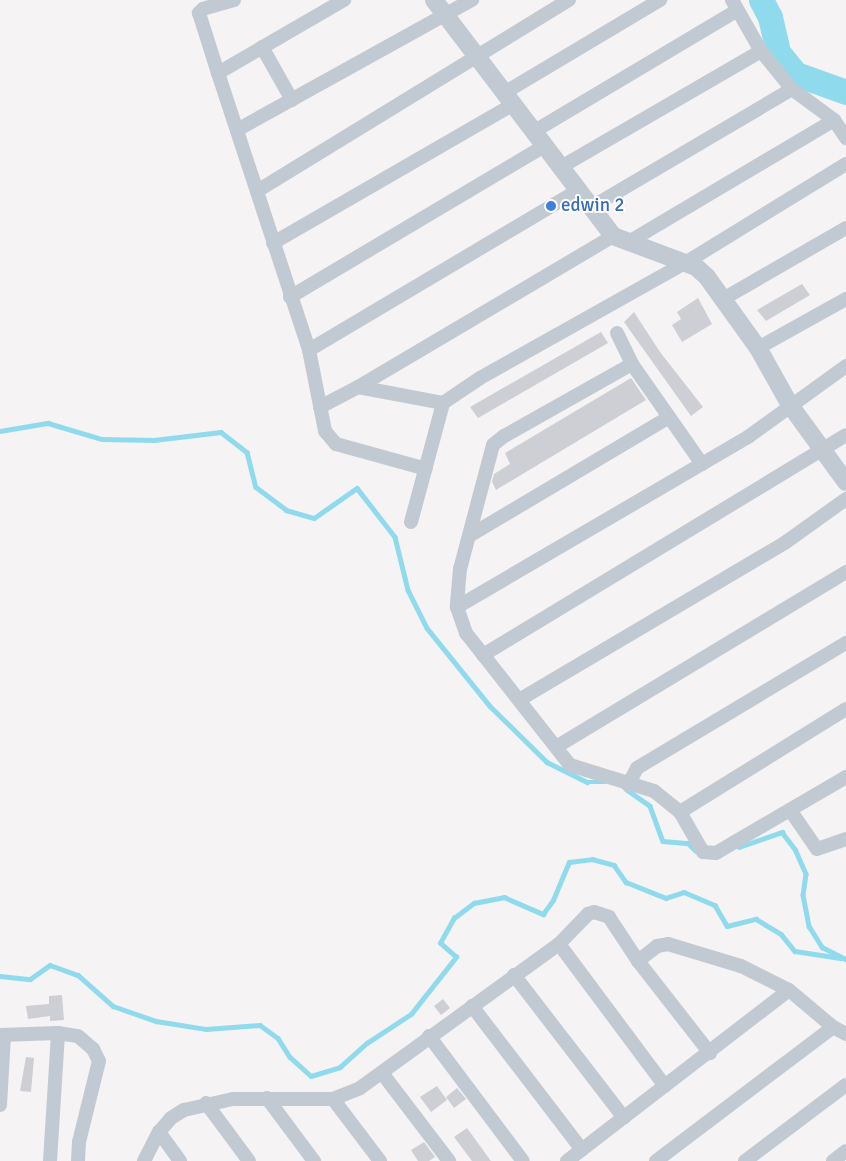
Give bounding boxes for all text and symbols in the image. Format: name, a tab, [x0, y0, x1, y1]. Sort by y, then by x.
place label: edwin 2	[561, 195, 625, 217]
marker: edwin 2	[545, 200, 557, 212]

